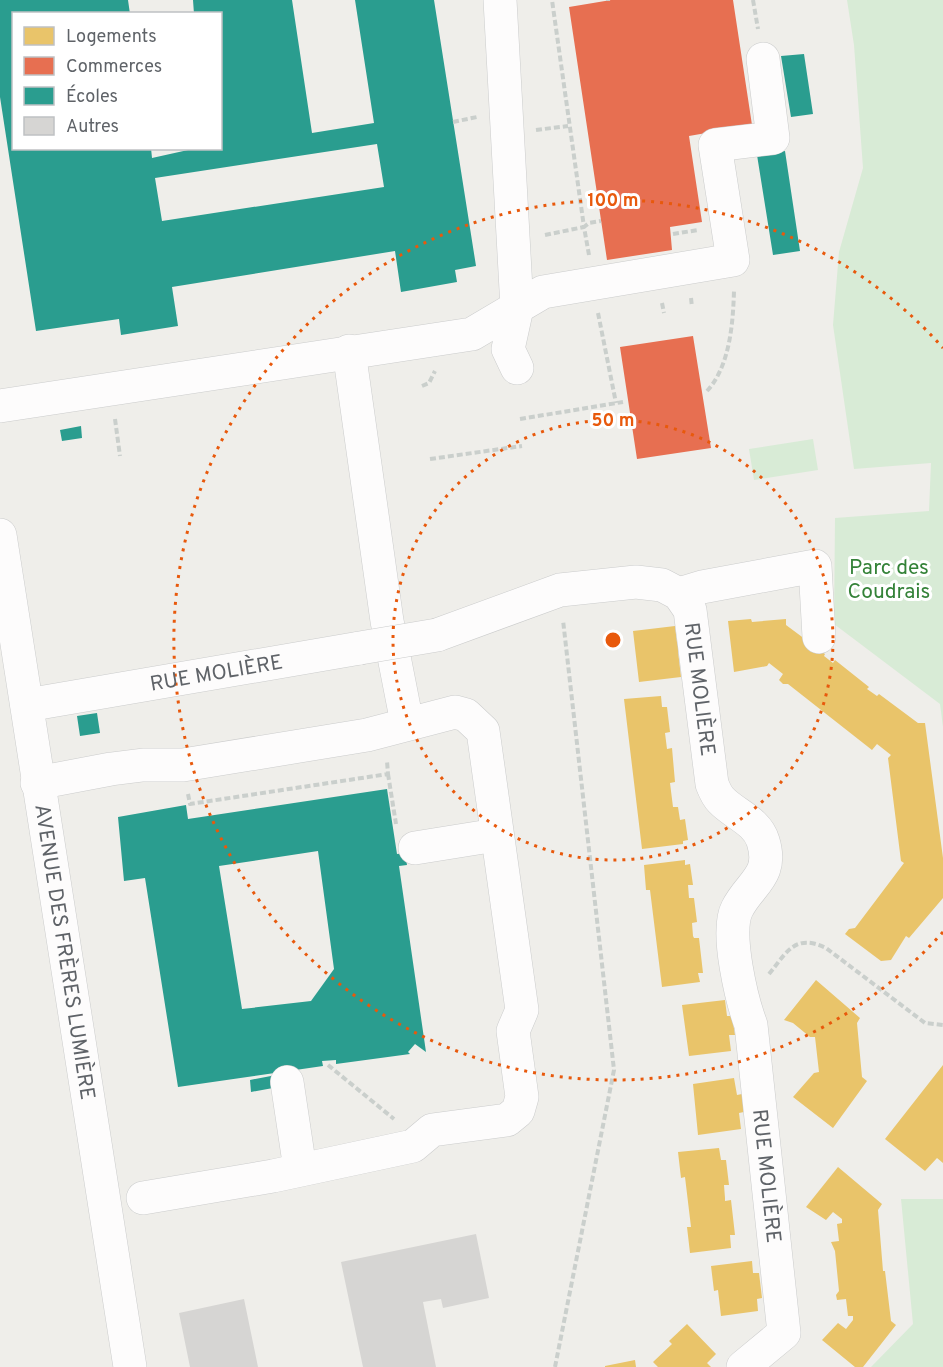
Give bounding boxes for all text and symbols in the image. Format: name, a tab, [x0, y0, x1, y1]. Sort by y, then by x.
legend	[12, 12, 222, 150]
text: Logements	[66, 26, 157, 49]
text: Commerces	[66, 56, 162, 79]
text: Écoles	[66, 84, 118, 109]
text: Autres	[66, 116, 119, 139]
text: 100 m	[587, 190, 639, 213]
text: 50 m	[591, 410, 635, 433]
park label: Parc des Coudrais	[848, 555, 930, 606]
street label: RUE MOLIÈRE	[677, 621, 720, 758]
centre of rings	[603, 630, 623, 650]
street label: RUE MOLIÈRE	[148, 649, 285, 699]
street label: AVENUE DES FRÈRES LUMIÈRE	[27, 802, 100, 1102]
street label: RUE MOLIÈRE	[745, 1108, 786, 1244]

